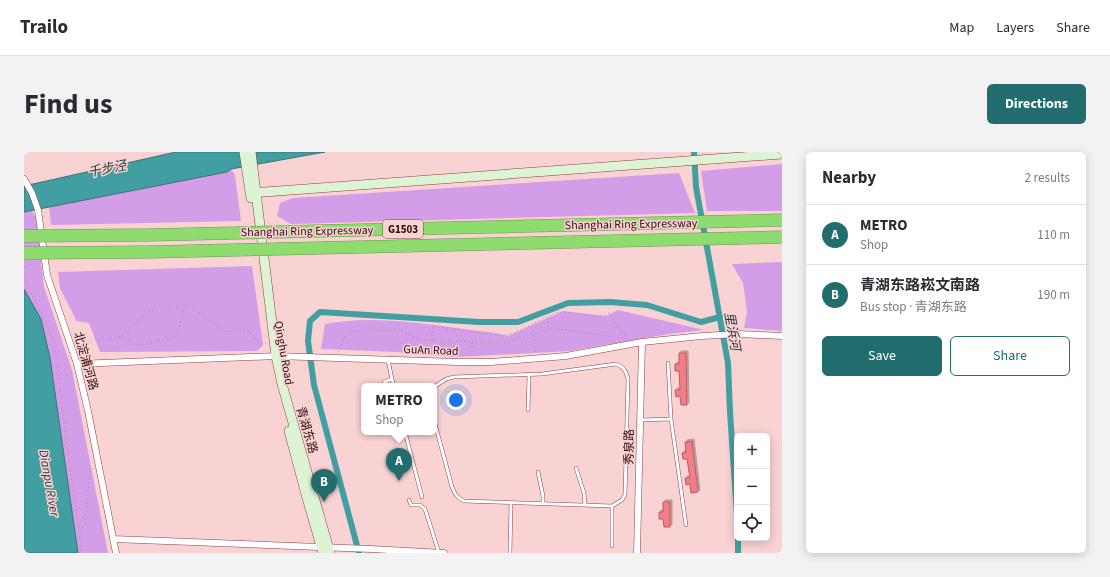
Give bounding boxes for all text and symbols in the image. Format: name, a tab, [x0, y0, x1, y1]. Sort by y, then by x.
text: Trailo	[20, 14, 68, 41]
text: Map	[949, 18, 974, 38]
text: Layers	[996, 18, 1034, 38]
text: Share	[1056, 18, 1090, 38]
text: Find us	[24, 84, 112, 124]
button: Directions	[987, 84, 1086, 124]
water label: 千步泾	[86, 156, 130, 182]
text: Nearby	[822, 166, 876, 190]
text: 2 results	[1025, 169, 1070, 187]
street label: Shanghai Ring Expressway	[565, 215, 698, 234]
text: METRO	[860, 215, 907, 236]
road number: G1503	[383, 220, 423, 238]
street label: Shanghai Ring Expressway	[241, 222, 374, 241]
text: A	[831, 226, 839, 244]
text: 110 m	[1037, 226, 1070, 244]
text: Shop	[860, 236, 888, 254]
text: 青湖东路崧文南路	[860, 275, 980, 296]
text: B	[831, 286, 839, 304]
text: 190 m	[1037, 286, 1070, 304]
text: Bus stop · 青湖东路	[860, 298, 967, 316]
water label: 里浜河	[720, 310, 745, 355]
street label: Qinghu Road	[270, 320, 298, 386]
street label: 北淀浦河路	[69, 330, 102, 392]
button: Save	[822, 336, 942, 376]
button: Share	[950, 336, 1070, 376]
street label: GuAn Road	[403, 341, 459, 360]
popup	[361, 383, 437, 435]
text: METRO	[375, 390, 423, 411]
your location	[446, 390, 466, 410]
street label: 青湖东路	[292, 405, 321, 456]
text: Shop	[375, 411, 404, 429]
street label: 秀泉路	[621, 429, 638, 465]
map controls	[734, 433, 770, 541]
button: +	[734, 433, 770, 469]
water label: Dianpu River	[34, 448, 64, 519]
pin: A	[386, 448, 412, 481]
pin: B	[311, 469, 337, 502]
button: −	[734, 469, 770, 505]
button: locate	[734, 505, 770, 541]

